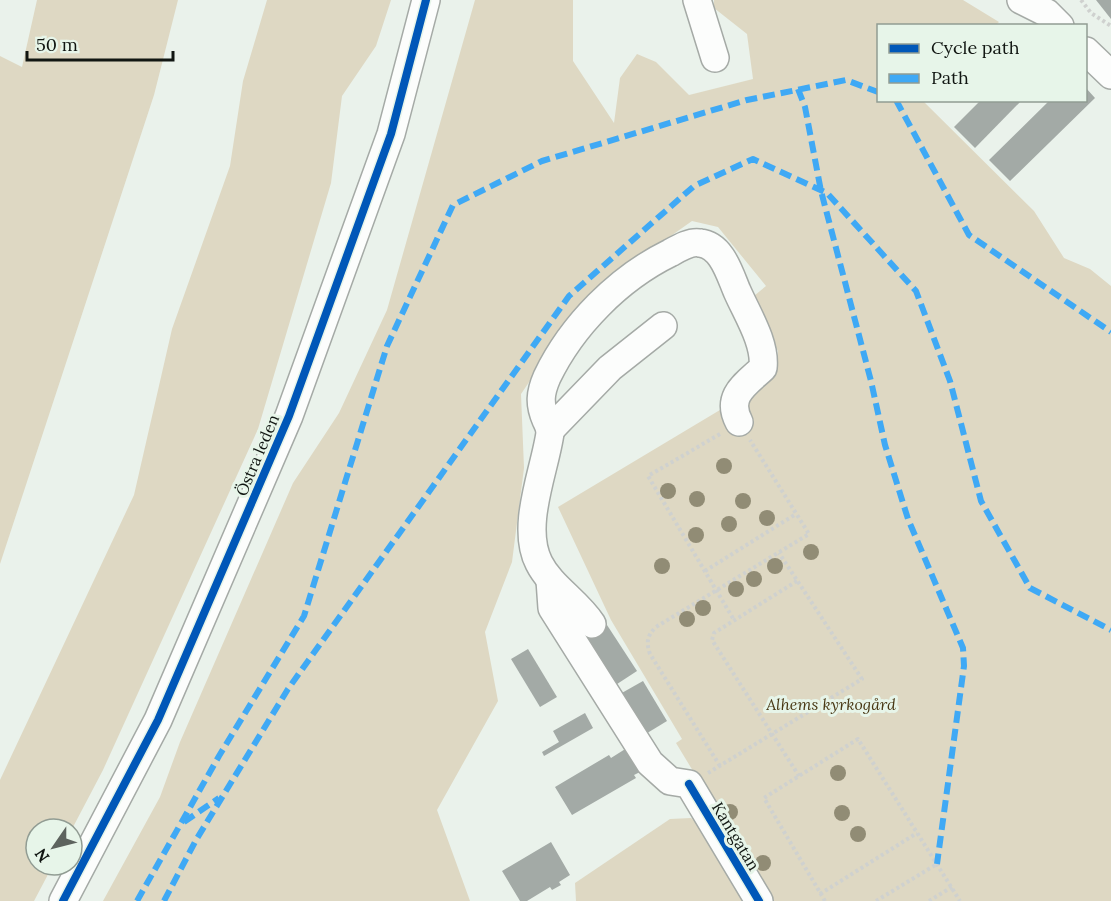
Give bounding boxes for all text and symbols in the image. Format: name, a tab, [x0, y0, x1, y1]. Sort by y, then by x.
scale bar	[27, 24, 172, 62]
legend	[877, 24, 1087, 102]
text: 50 m	[36, 33, 78, 56]
text: Cycle path	[931, 36, 1020, 59]
text: Path	[931, 66, 969, 89]
street label: Östra leden	[231, 411, 283, 499]
park label: Alhems kyrkogård	[765, 694, 896, 714]
street label: Kantgatan	[708, 798, 764, 874]
north arrow	[24, 817, 84, 877]
text: N	[30, 845, 53, 866]

